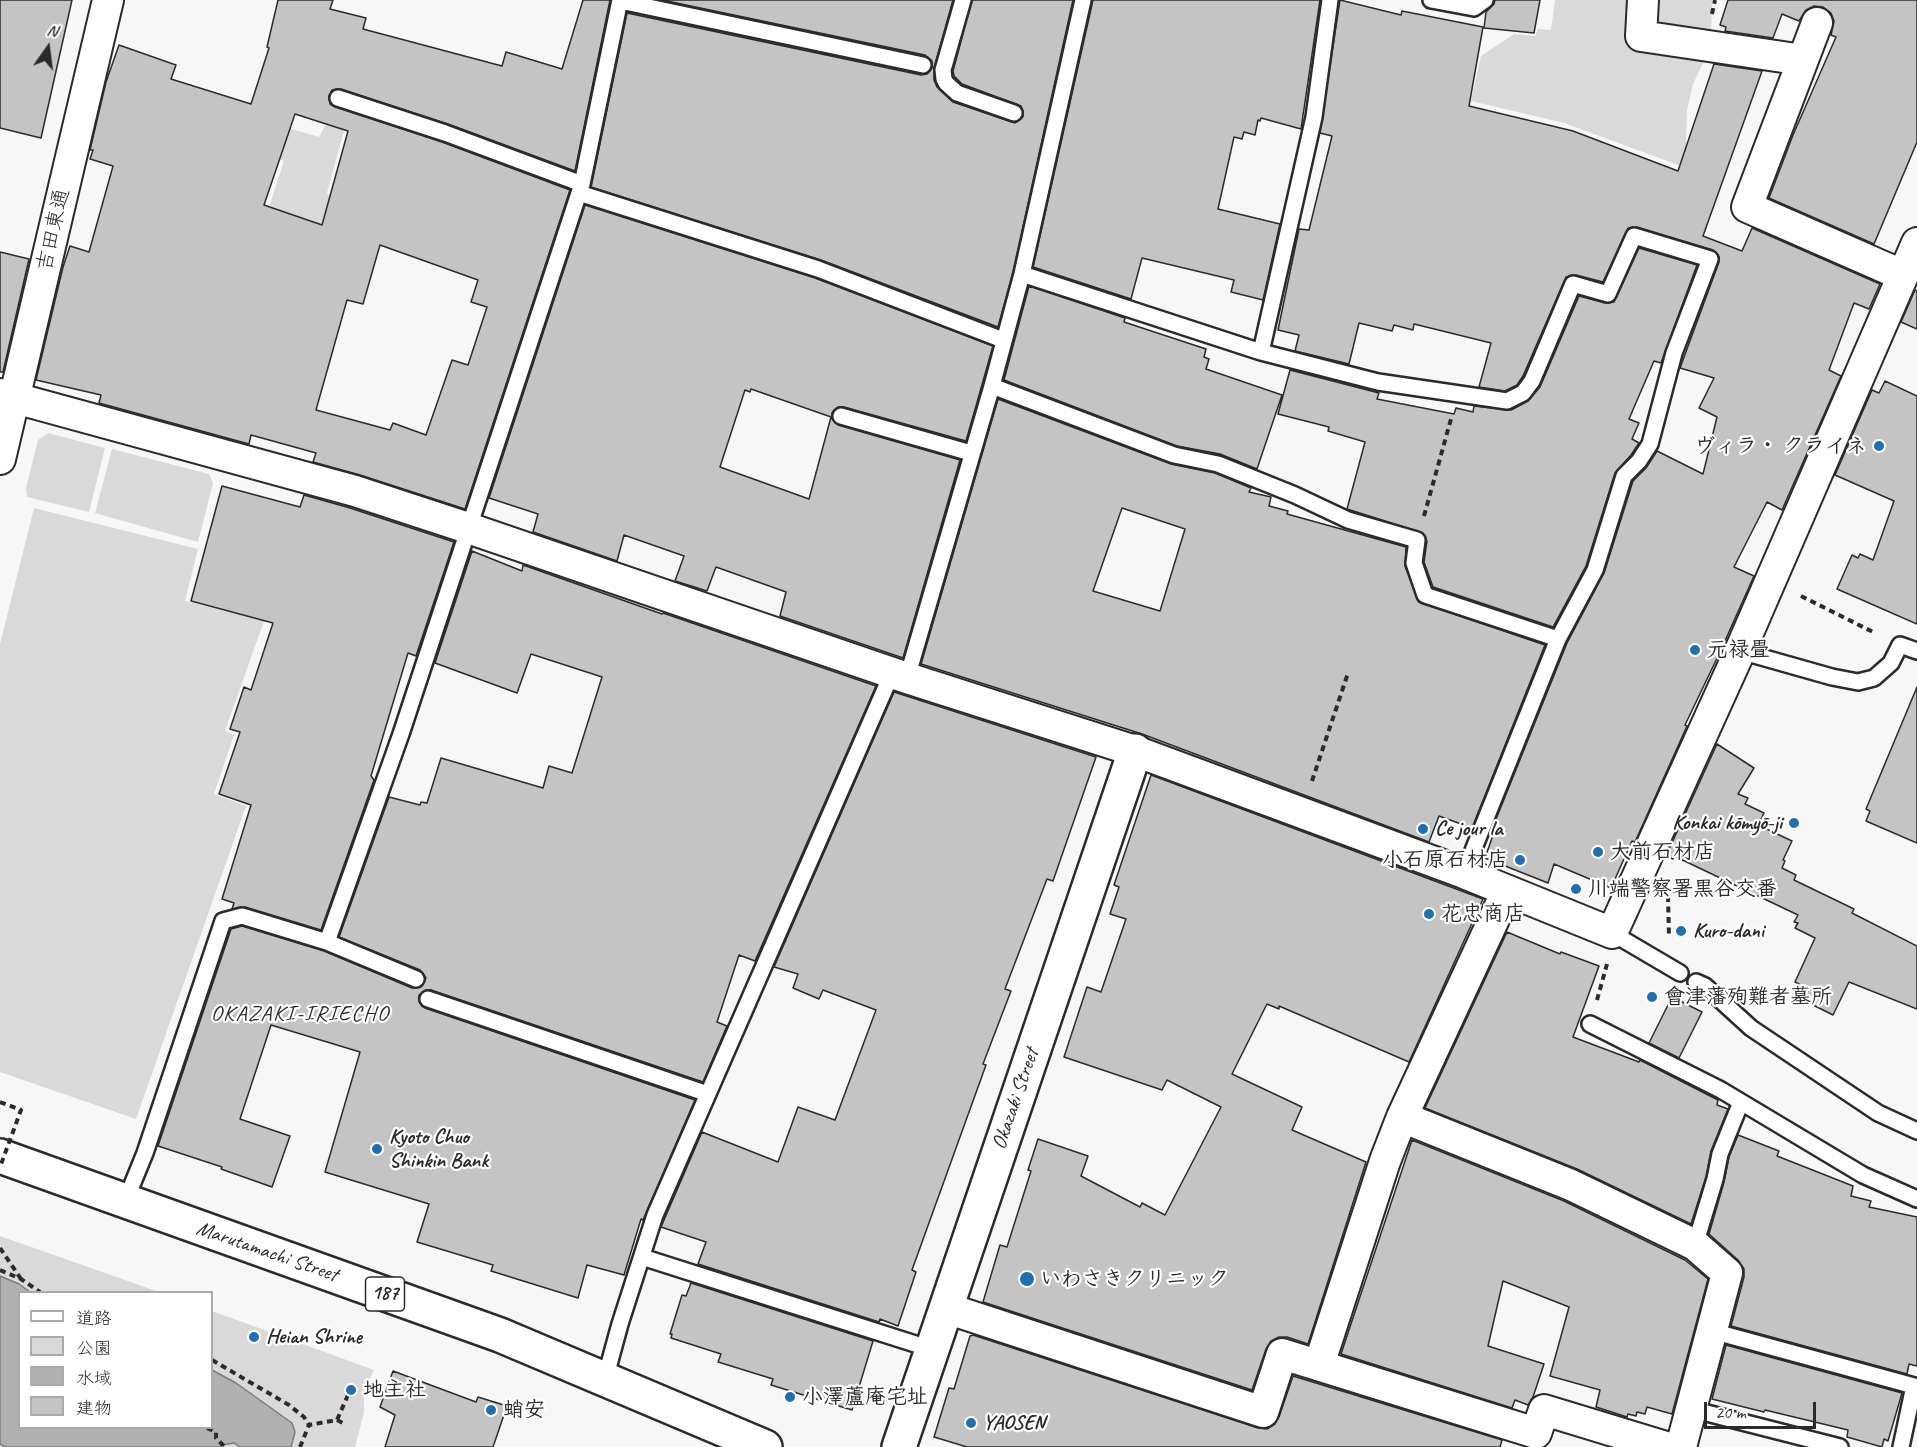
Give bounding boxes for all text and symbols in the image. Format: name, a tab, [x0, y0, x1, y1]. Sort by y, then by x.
north arrow	[18, 18, 78, 78]
text: N	[45, 20, 60, 41]
street label: 吉田東通	[32, 186, 76, 274]
place label: ヴィラ・ クライネ	[1694, 433, 1867, 459]
marker: ヴィラ・ クライネ	[1872, 439, 1886, 453]
place label: 元禄畳	[1707, 637, 1770, 663]
marker: 元禄畳	[1688, 643, 1702, 657]
place label: Konkai kōmyō-ji	[1672, 810, 1782, 836]
place label: Ce jour la	[1435, 816, 1503, 842]
marker: Konkai kōmyō-ji	[1787, 816, 1801, 830]
marker: Ce jour la	[1416, 822, 1430, 836]
place label: 大前石材店	[1610, 839, 1715, 865]
marker: 大前石材店	[1591, 845, 1605, 859]
place label: 小石原石材店	[1382, 847, 1508, 873]
marker: 小石原石材店	[1513, 853, 1527, 867]
place label: 川端警察署黒谷交番	[1588, 876, 1777, 902]
marker: 川端警察署黒谷交番	[1569, 882, 1583, 896]
place label: 花忠商店	[1441, 901, 1525, 927]
marker: 花忠商店	[1422, 907, 1436, 921]
place label: Kuro-dani	[1693, 918, 1764, 944]
marker: Kuro-dani	[1674, 924, 1688, 938]
place label: 會津藩殉難者墓所	[1664, 984, 1832, 1010]
marker: 會津藩殉難者墓所	[1645, 990, 1659, 1004]
district label: OKAZAKI-IRIECHO	[211, 1001, 389, 1027]
street label: Okazaki Street	[987, 1045, 1045, 1153]
place label: Kyoto Chuo Shinkin Bank	[389, 1124, 488, 1174]
marker: Kyoto Chuo Shinkin Bank	[370, 1142, 384, 1156]
street label: Marutamachi Street	[193, 1216, 341, 1288]
place label: いわさきクリニック	[1040, 1266, 1229, 1292]
marker: いわさきクリニック	[1018, 1270, 1036, 1288]
road number: 187	[366, 1277, 404, 1311]
legend	[18, 1291, 213, 1429]
text: 道路	[76, 1307, 112, 1329]
place label: Heian Shrine	[266, 1324, 362, 1350]
marker: Heian Shrine	[247, 1330, 261, 1344]
text: 公園	[76, 1337, 112, 1359]
text: 水域	[76, 1367, 112, 1389]
place label: 地主社	[363, 1377, 426, 1403]
marker: 地主社	[344, 1383, 358, 1397]
place label: 小澤蘆庵宅址	[802, 1384, 928, 1410]
marker: 小澤蘆庵宅址	[783, 1390, 797, 1404]
scale bar	[1707, 1390, 1820, 1428]
text: 建物	[76, 1397, 112, 1419]
place label: 蛸安	[503, 1397, 545, 1423]
text: 20 m	[1715, 1401, 1746, 1423]
marker: 蛸安	[484, 1403, 498, 1417]
place label: YAOSEN	[983, 1410, 1045, 1436]
marker: YAOSEN	[964, 1416, 978, 1430]

